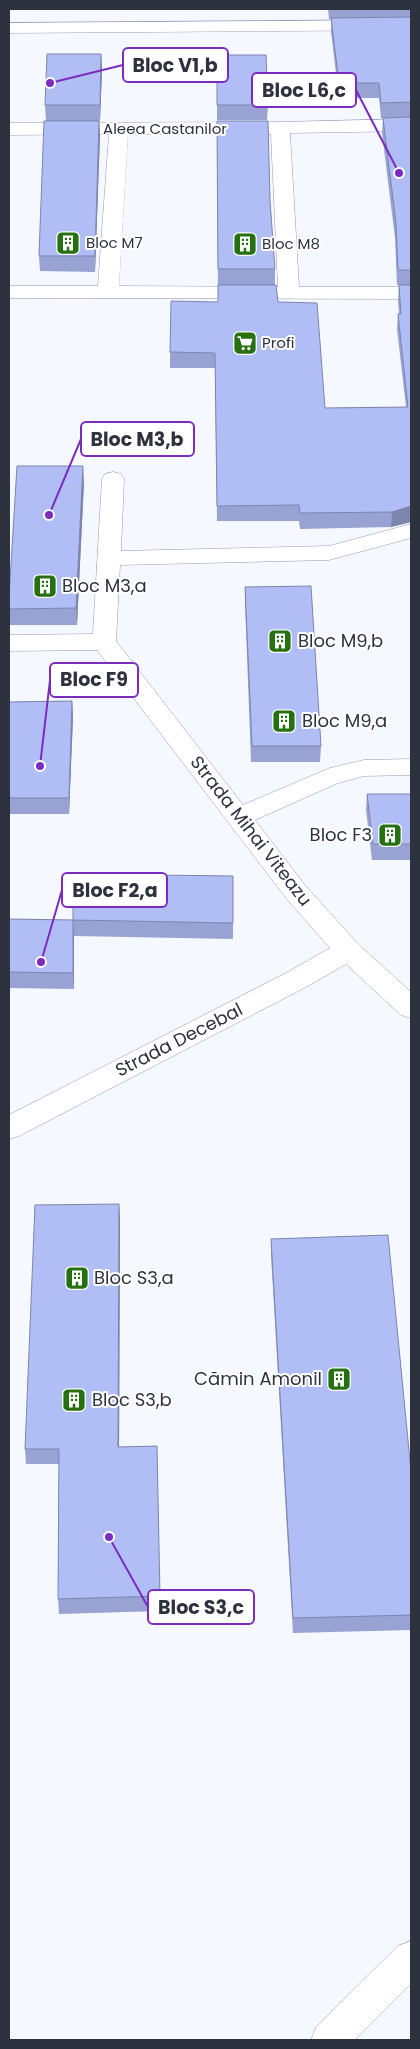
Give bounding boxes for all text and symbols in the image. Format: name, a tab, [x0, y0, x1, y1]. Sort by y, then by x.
callout: Bloc V1,b	[123, 48, 228, 82]
text: Bloc V1,b	[132, 52, 218, 79]
callout: Bloc L6,c	[252, 73, 356, 107]
text: Bloc L6,c	[262, 77, 346, 104]
street label: Aleea Castanilor	[103, 118, 227, 139]
building icon: Bloc M7	[55, 230, 81, 256]
building icon: Bloc M8	[232, 231, 258, 257]
place label: Bloc M7	[86, 232, 143, 253]
place label: Bloc M8	[262, 233, 320, 254]
supermarket icon: Profi	[232, 330, 258, 356]
place label: Profi	[262, 332, 295, 353]
callout: Bloc M3,b	[81, 422, 194, 456]
text: Bloc M3,b	[90, 426, 184, 453]
building icon: Bloc M3,a	[32, 573, 58, 599]
place label: Bloc M3,a	[62, 573, 147, 598]
building icon: Bloc M9,b	[267, 628, 293, 654]
place label: Bloc M9,b	[298, 628, 383, 653]
callout: Bloc F9	[50, 663, 138, 697]
text: Bloc F9	[60, 666, 128, 693]
building icon: Bloc M9,a	[271, 708, 297, 734]
place label: Bloc M9,a	[302, 708, 387, 733]
street label: Strada Mihai Viteazu	[185, 750, 318, 911]
place label: Bloc F3	[310, 822, 372, 847]
building icon: Bloc F3	[377, 822, 403, 848]
callout: Bloc F2,a	[62, 873, 167, 907]
text: Bloc F2,a	[72, 877, 158, 904]
street label: Strada Decebal	[111, 997, 247, 1082]
building icon: Bloc S3,a	[64, 1265, 90, 1291]
place label: Bloc S3,a	[94, 1265, 174, 1290]
place label: Cămin Amonil	[194, 1366, 322, 1391]
building icon: Cămin Amonil	[326, 1366, 352, 1392]
building icon: Bloc S3,b	[61, 1387, 87, 1413]
place label: Bloc S3,b	[92, 1387, 172, 1412]
callout: Bloc S3,c	[148, 1590, 254, 1624]
text: Bloc S3,c	[158, 1594, 244, 1621]

